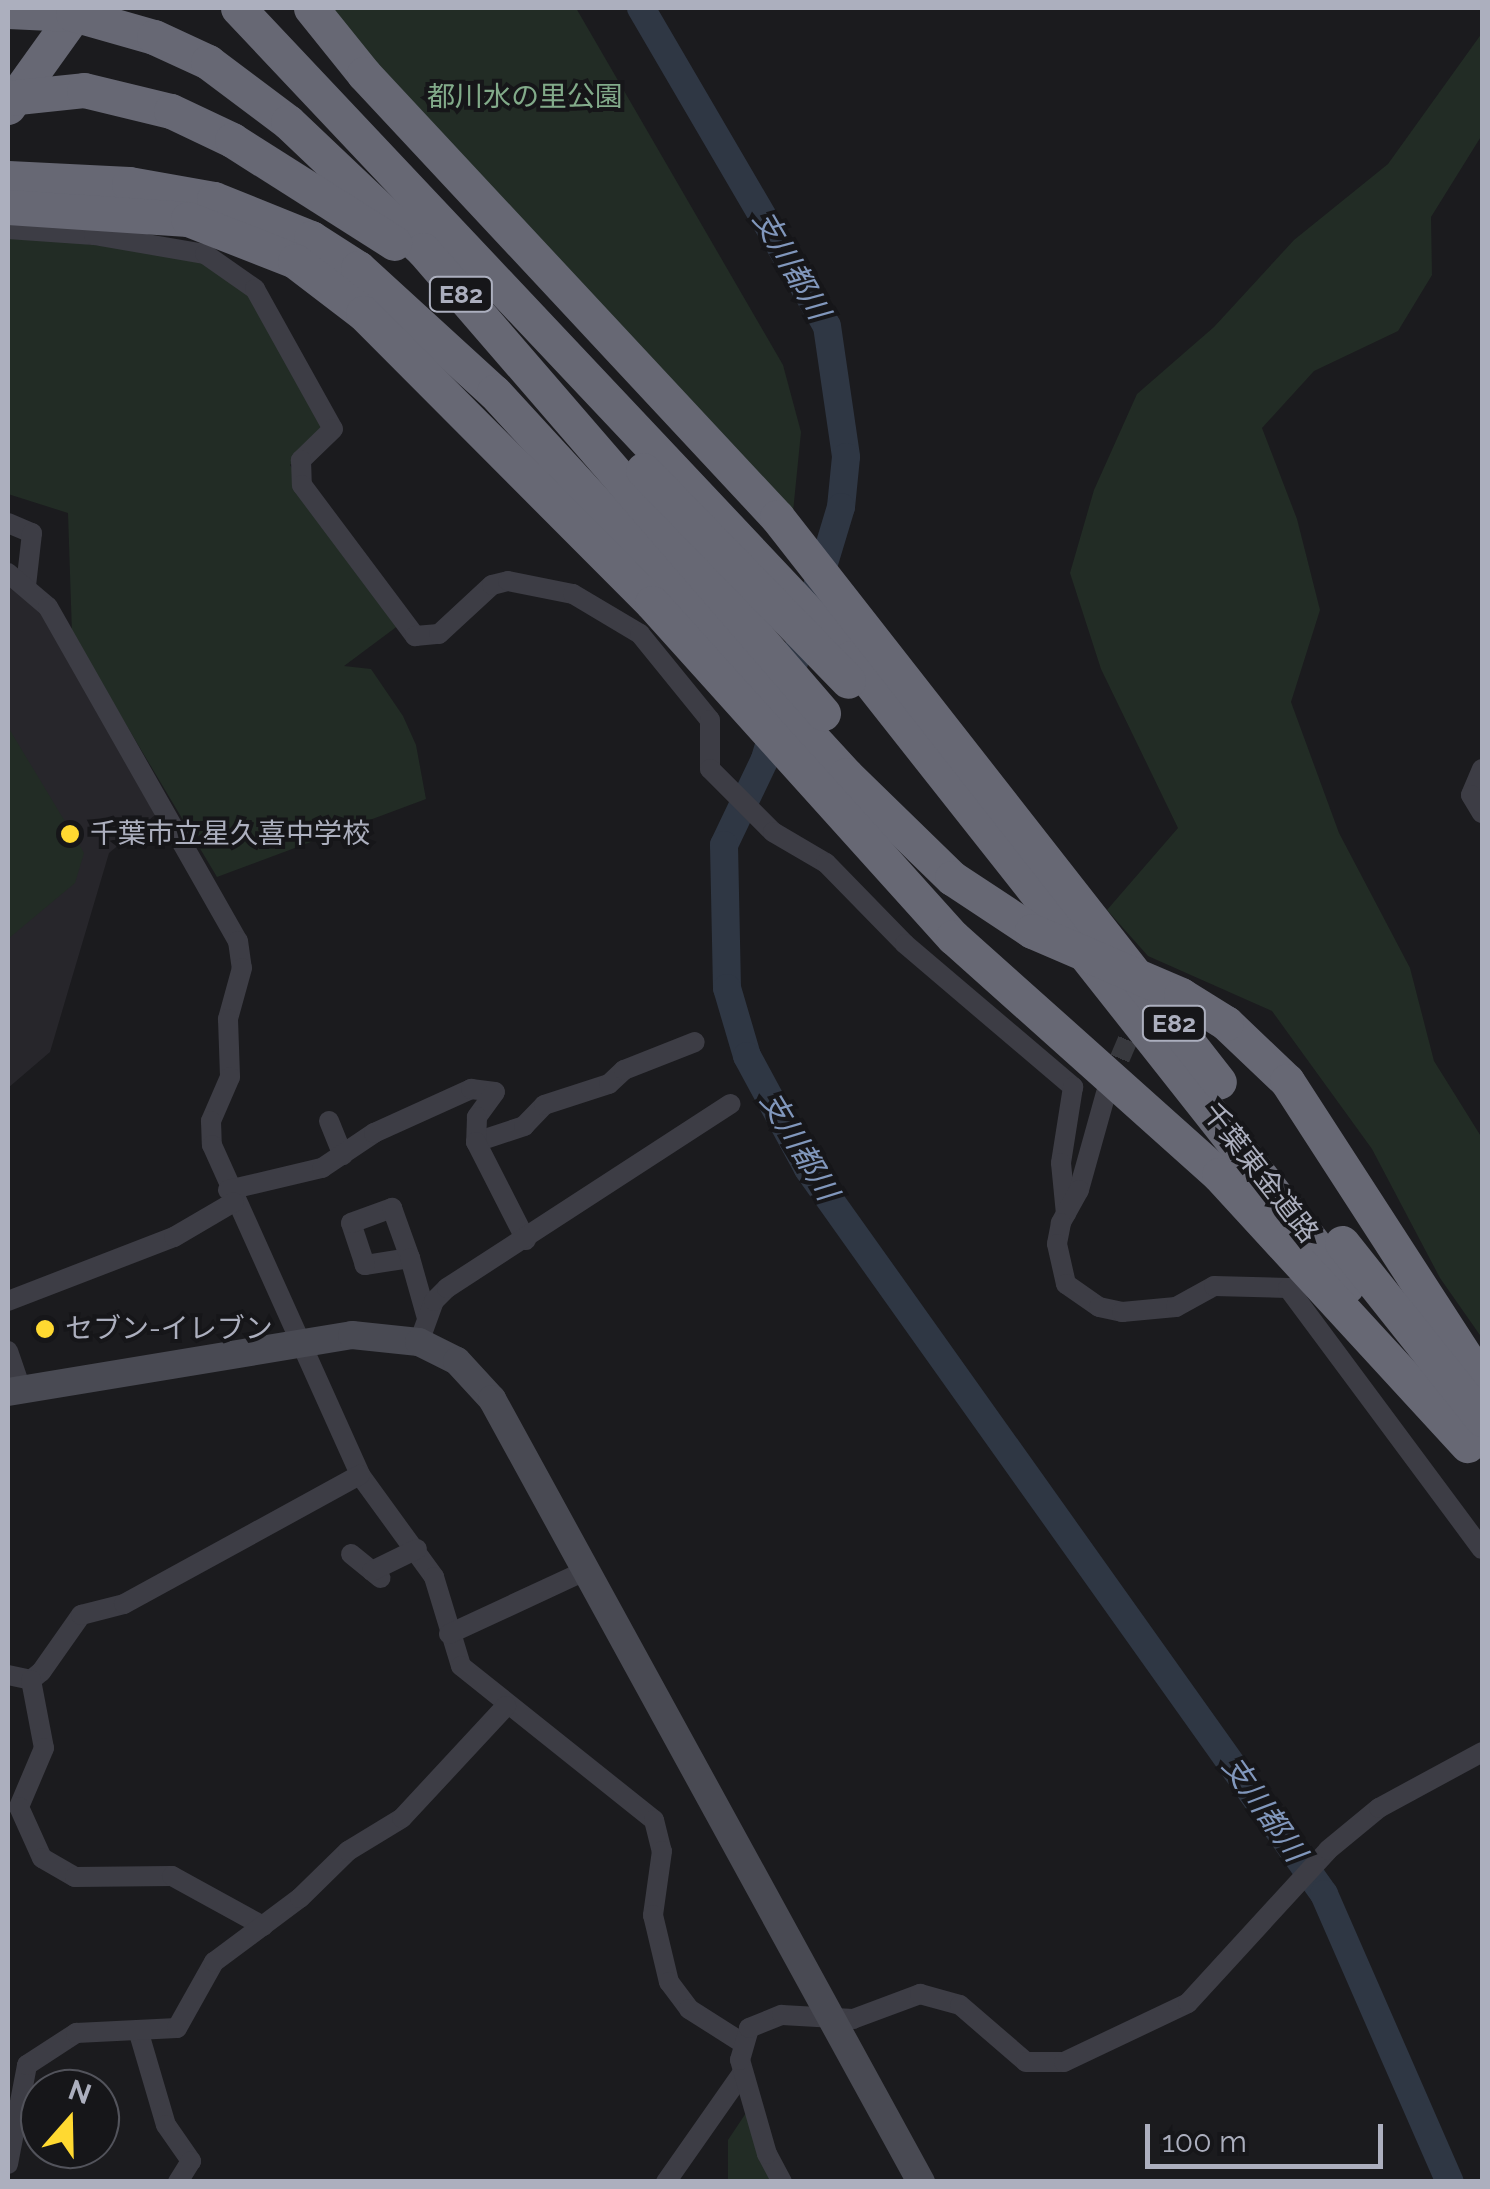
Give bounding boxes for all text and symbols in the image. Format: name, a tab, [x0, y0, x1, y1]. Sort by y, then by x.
park label: 都川水の里公園	[427, 80, 623, 114]
water label: 支川都川	[745, 204, 837, 326]
road number: E82	[428, 274, 494, 314]
place label: 千葉市立星久喜中学校	[90, 817, 370, 851]
marker: 千葉市立星久喜中学校	[59, 823, 81, 845]
road number: E82	[1142, 1003, 1206, 1043]
water label: 支川都川	[753, 1085, 845, 1207]
street label: 千葉東金道路	[1195, 1096, 1325, 1250]
place label: セブン-イレブン	[65, 1312, 273, 1346]
marker: セブン-イレブン	[34, 1318, 56, 1340]
water label: 支川都川	[1215, 1750, 1313, 1868]
north arrow	[20, 2069, 120, 2169]
text: N	[64, 2073, 95, 2111]
scale bar	[1150, 2104, 1388, 2166]
text: 100 m	[1162, 2124, 1247, 2159]

